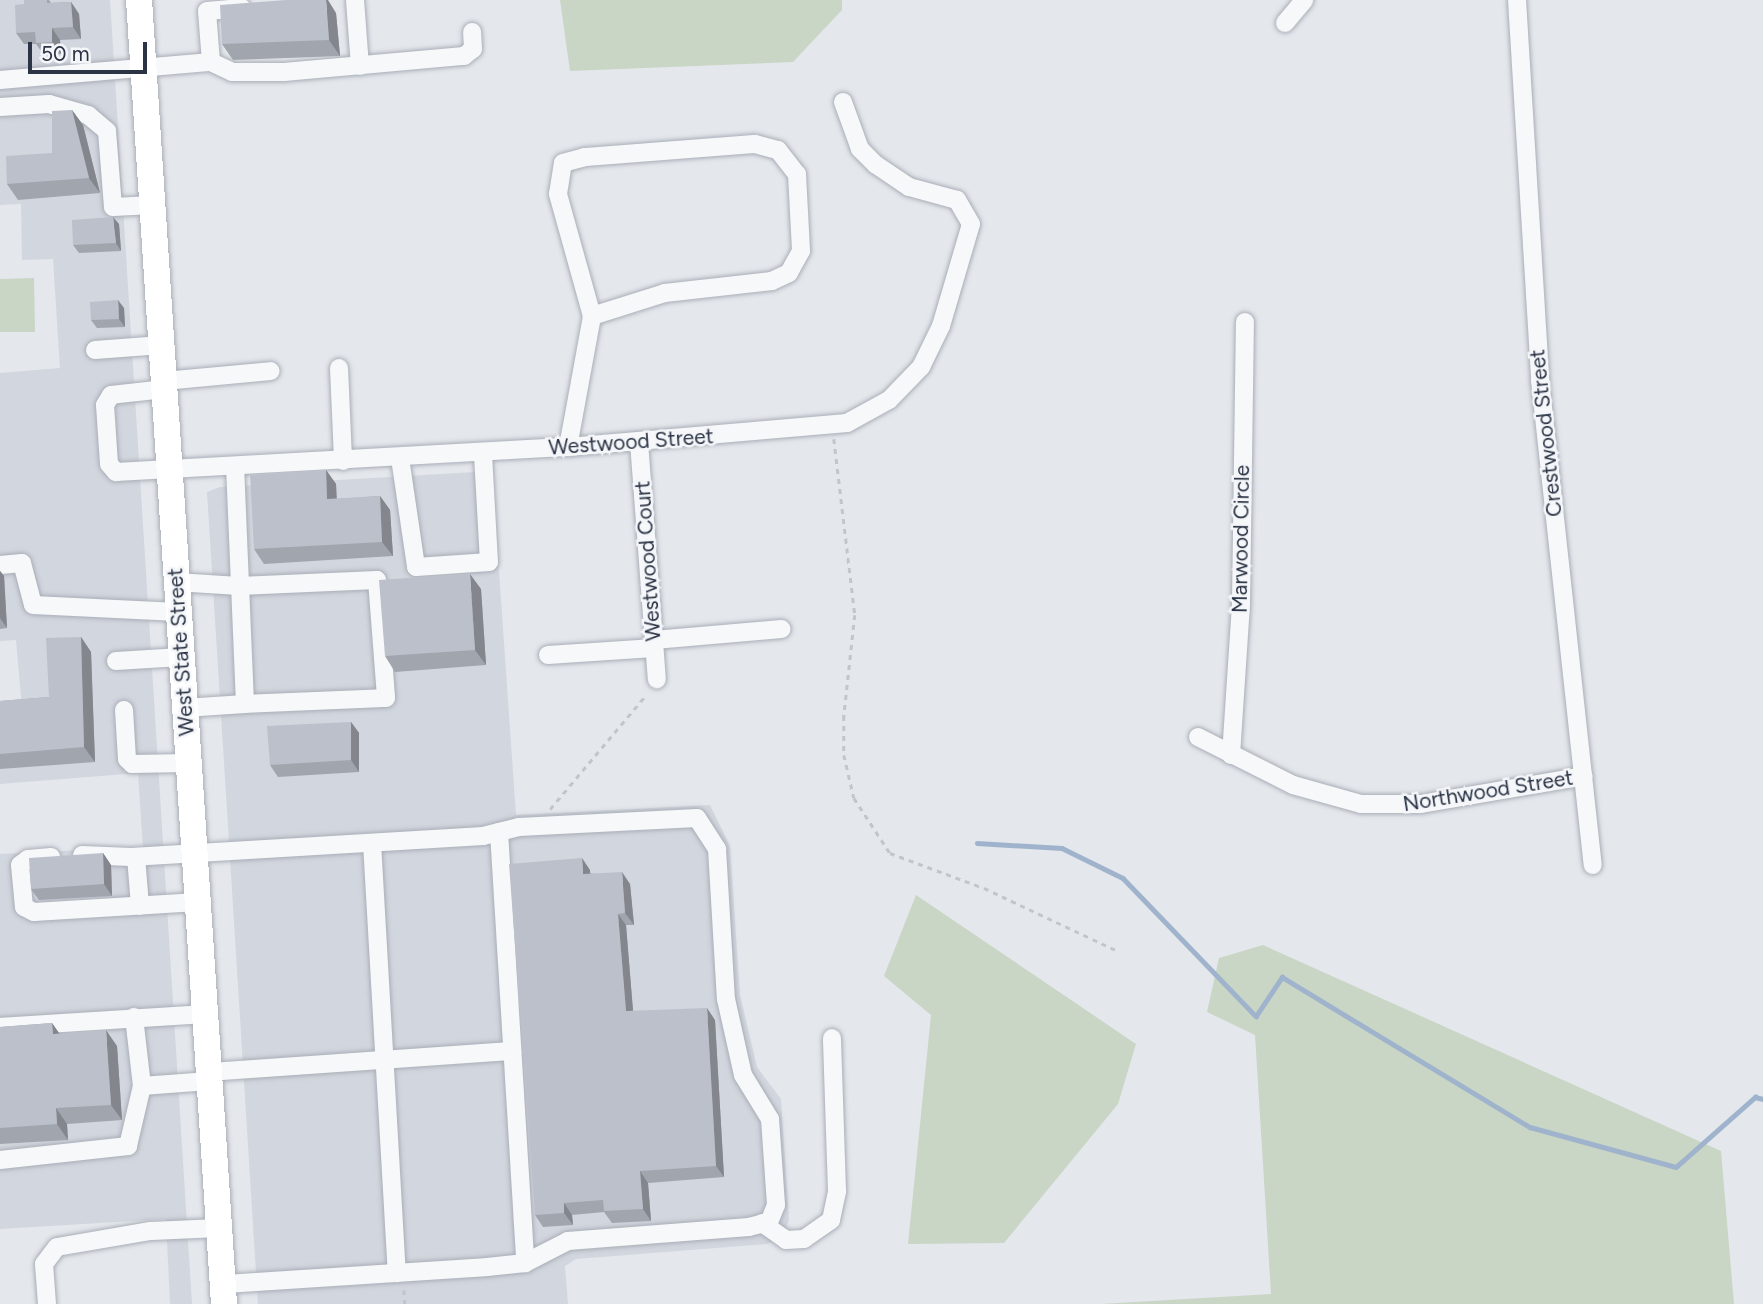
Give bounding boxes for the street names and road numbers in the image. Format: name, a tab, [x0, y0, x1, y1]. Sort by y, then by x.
street label: Crestwood Street	[1525, 348, 1567, 518]
street label: Westwood Street	[548, 424, 714, 460]
street label: Marwood Circle	[1227, 465, 1255, 613]
street label: Westwood Court	[630, 480, 666, 642]
street label: West State Street	[163, 567, 199, 737]
street label: Northwood Street	[1401, 765, 1575, 817]

